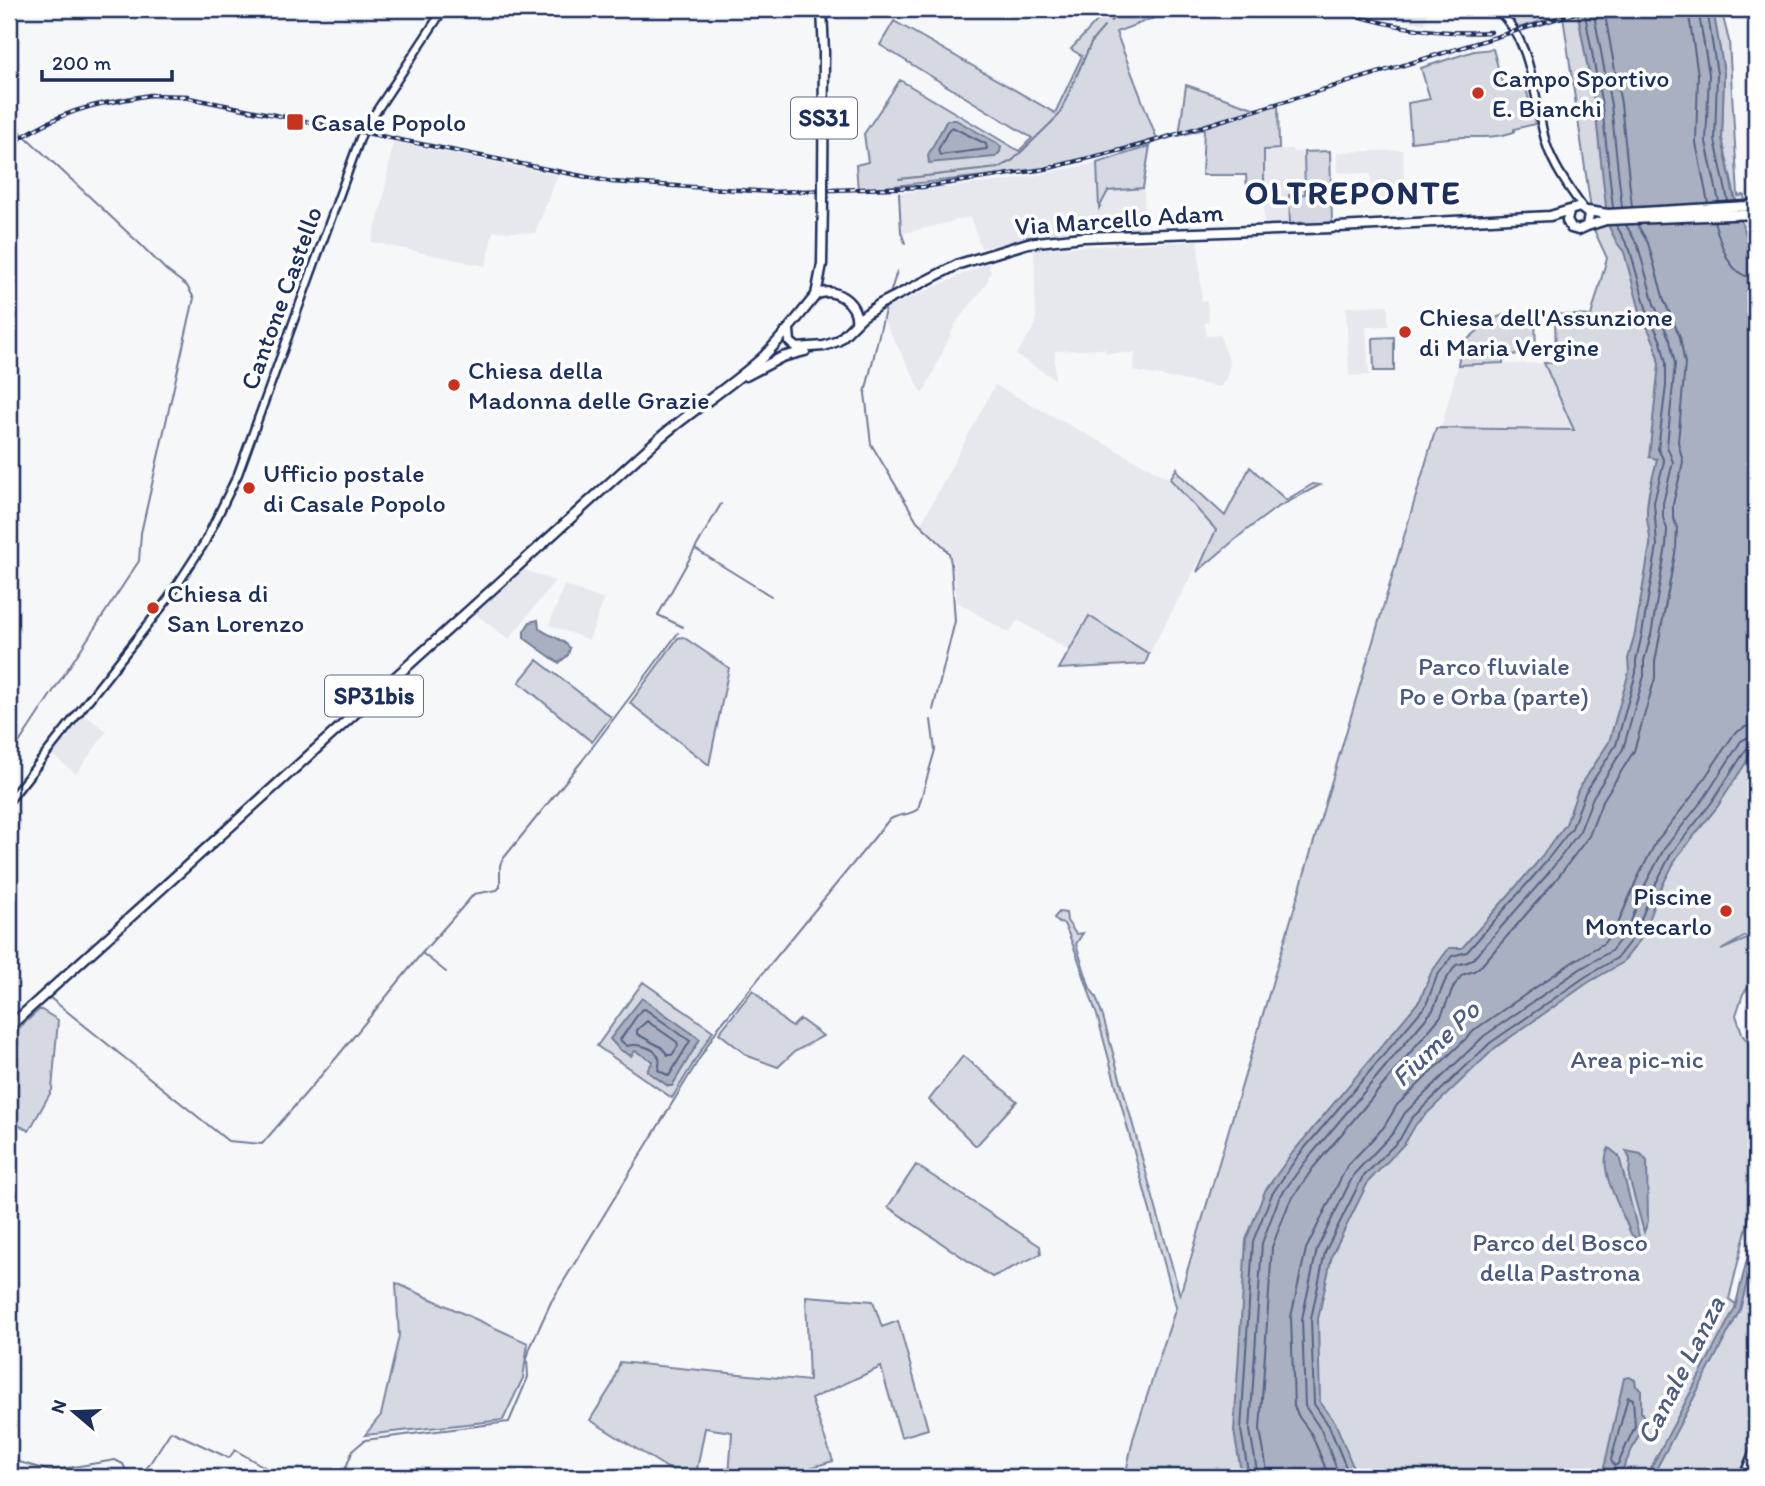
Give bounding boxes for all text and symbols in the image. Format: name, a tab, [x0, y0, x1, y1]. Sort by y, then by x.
scale bar	[42, 38, 172, 82]
text: 200 m	[52, 50, 112, 75]
place label: Campo Sportivo E. Bianchi	[1492, 62, 1670, 124]
marker: Campo Sportivo E. Bianchi	[1470, 85, 1486, 101]
road number: SS31	[791, 98, 857, 138]
place label: Casale Popolo	[311, 106, 466, 138]
marker: Casale Popolo	[285, 112, 305, 132]
district label: OLTREPONTE	[1245, 173, 1461, 212]
street label: Via Marcello Adam	[1013, 196, 1225, 242]
street label: Cantone Castello	[233, 202, 329, 394]
place label: Chiesa dell'Assunzione di Maria Vergine	[1419, 301, 1673, 363]
marker: Chiesa dell'Assunzione di Maria Vergine	[1397, 324, 1413, 340]
place label: Chiesa della Madonna delle Grazie	[468, 354, 710, 416]
marker: Chiesa della Madonna delle Grazie	[446, 377, 462, 393]
place label: Ufficio postale di Casale Popolo	[263, 457, 446, 519]
marker: Ufficio postale di Casale Popolo	[241, 480, 257, 496]
place label: Chiesa di San Lorenzo	[167, 577, 304, 639]
marker: Chiesa di San Lorenzo	[145, 600, 161, 616]
park label: Parco fluviale Po e Orba (parte)	[1399, 650, 1589, 712]
road number: SP31bis	[325, 676, 423, 716]
place label: Piscine Montecarlo	[1585, 880, 1712, 942]
marker: Piscine Montecarlo	[1718, 903, 1734, 919]
water label: Fiume Po	[1383, 992, 1487, 1094]
park label: Area pic-nic	[1570, 1043, 1704, 1075]
park label: Parco del Bosco della Pastrona	[1472, 1226, 1648, 1288]
water label: Canale Lanza	[1628, 1289, 1732, 1450]
north arrow	[38, 1378, 108, 1448]
text: N	[45, 1397, 71, 1416]

